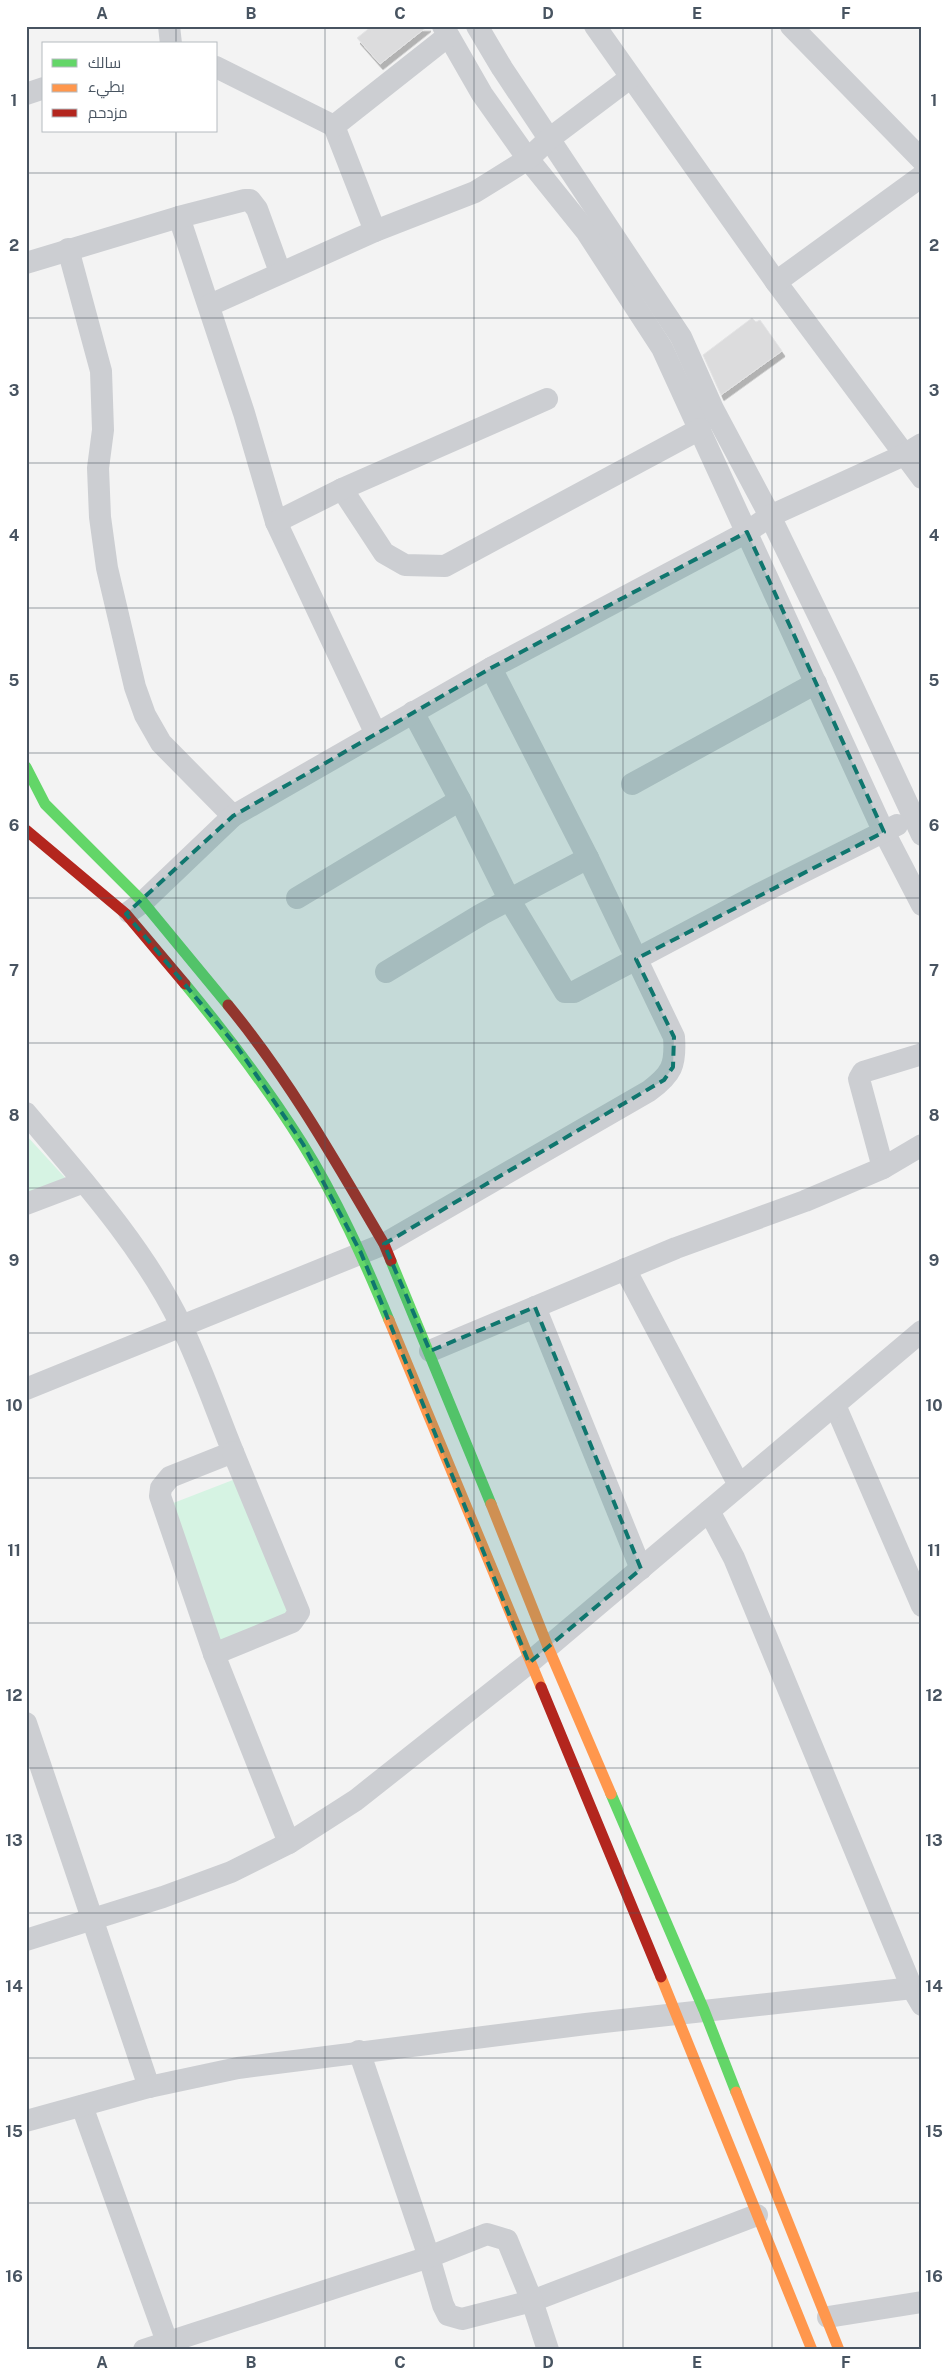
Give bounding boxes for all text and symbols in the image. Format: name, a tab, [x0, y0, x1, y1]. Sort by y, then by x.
text: A	[96, 4, 108, 23]
text: B	[246, 4, 257, 23]
text: C	[394, 4, 406, 23]
text: D	[542, 4, 554, 23]
text: E	[692, 4, 702, 23]
text: F	[841, 4, 851, 23]
legend	[42, 42, 218, 132]
text: سالك	[88, 54, 121, 71]
text: بطيء	[88, 78, 125, 99]
text: 1	[11, 91, 17, 110]
text: 1	[931, 91, 937, 110]
text: مزدحم	[88, 104, 128, 123]
text: 2	[9, 236, 19, 255]
text: 2	[929, 236, 939, 255]
text: 3	[9, 381, 19, 400]
text: 3	[929, 381, 939, 400]
text: 4	[9, 526, 20, 545]
text: 4	[929, 526, 940, 545]
text: 5	[9, 671, 20, 690]
text: 5	[929, 671, 940, 690]
text: 6	[9, 816, 19, 835]
text: 6	[929, 816, 939, 835]
text: 7	[9, 961, 19, 980]
text: 7	[929, 961, 939, 980]
text: 8	[9, 1106, 20, 1125]
text: 8	[929, 1106, 940, 1125]
text: 9	[9, 1251, 19, 1270]
text: 9	[929, 1251, 939, 1270]
text: 10	[5, 1396, 23, 1415]
text: 10	[925, 1396, 943, 1415]
text: 11	[7, 1541, 21, 1560]
text: 11	[927, 1541, 941, 1560]
text: 12	[5, 1686, 23, 1705]
text: 12	[925, 1686, 943, 1705]
text: 13	[5, 1831, 23, 1850]
text: 13	[925, 1831, 943, 1850]
text: 14	[5, 1977, 23, 1996]
text: 14	[925, 1977, 943, 1996]
text: 15	[5, 2122, 23, 2141]
text: 15	[925, 2122, 943, 2141]
text: 16	[5, 2267, 23, 2286]
text: 16	[925, 2267, 943, 2286]
text: A	[96, 2353, 108, 2372]
text: B	[246, 2353, 257, 2372]
text: C	[394, 2353, 406, 2372]
text: D	[542, 2353, 554, 2372]
text: E	[692, 2353, 702, 2372]
text: F	[841, 2353, 851, 2372]

